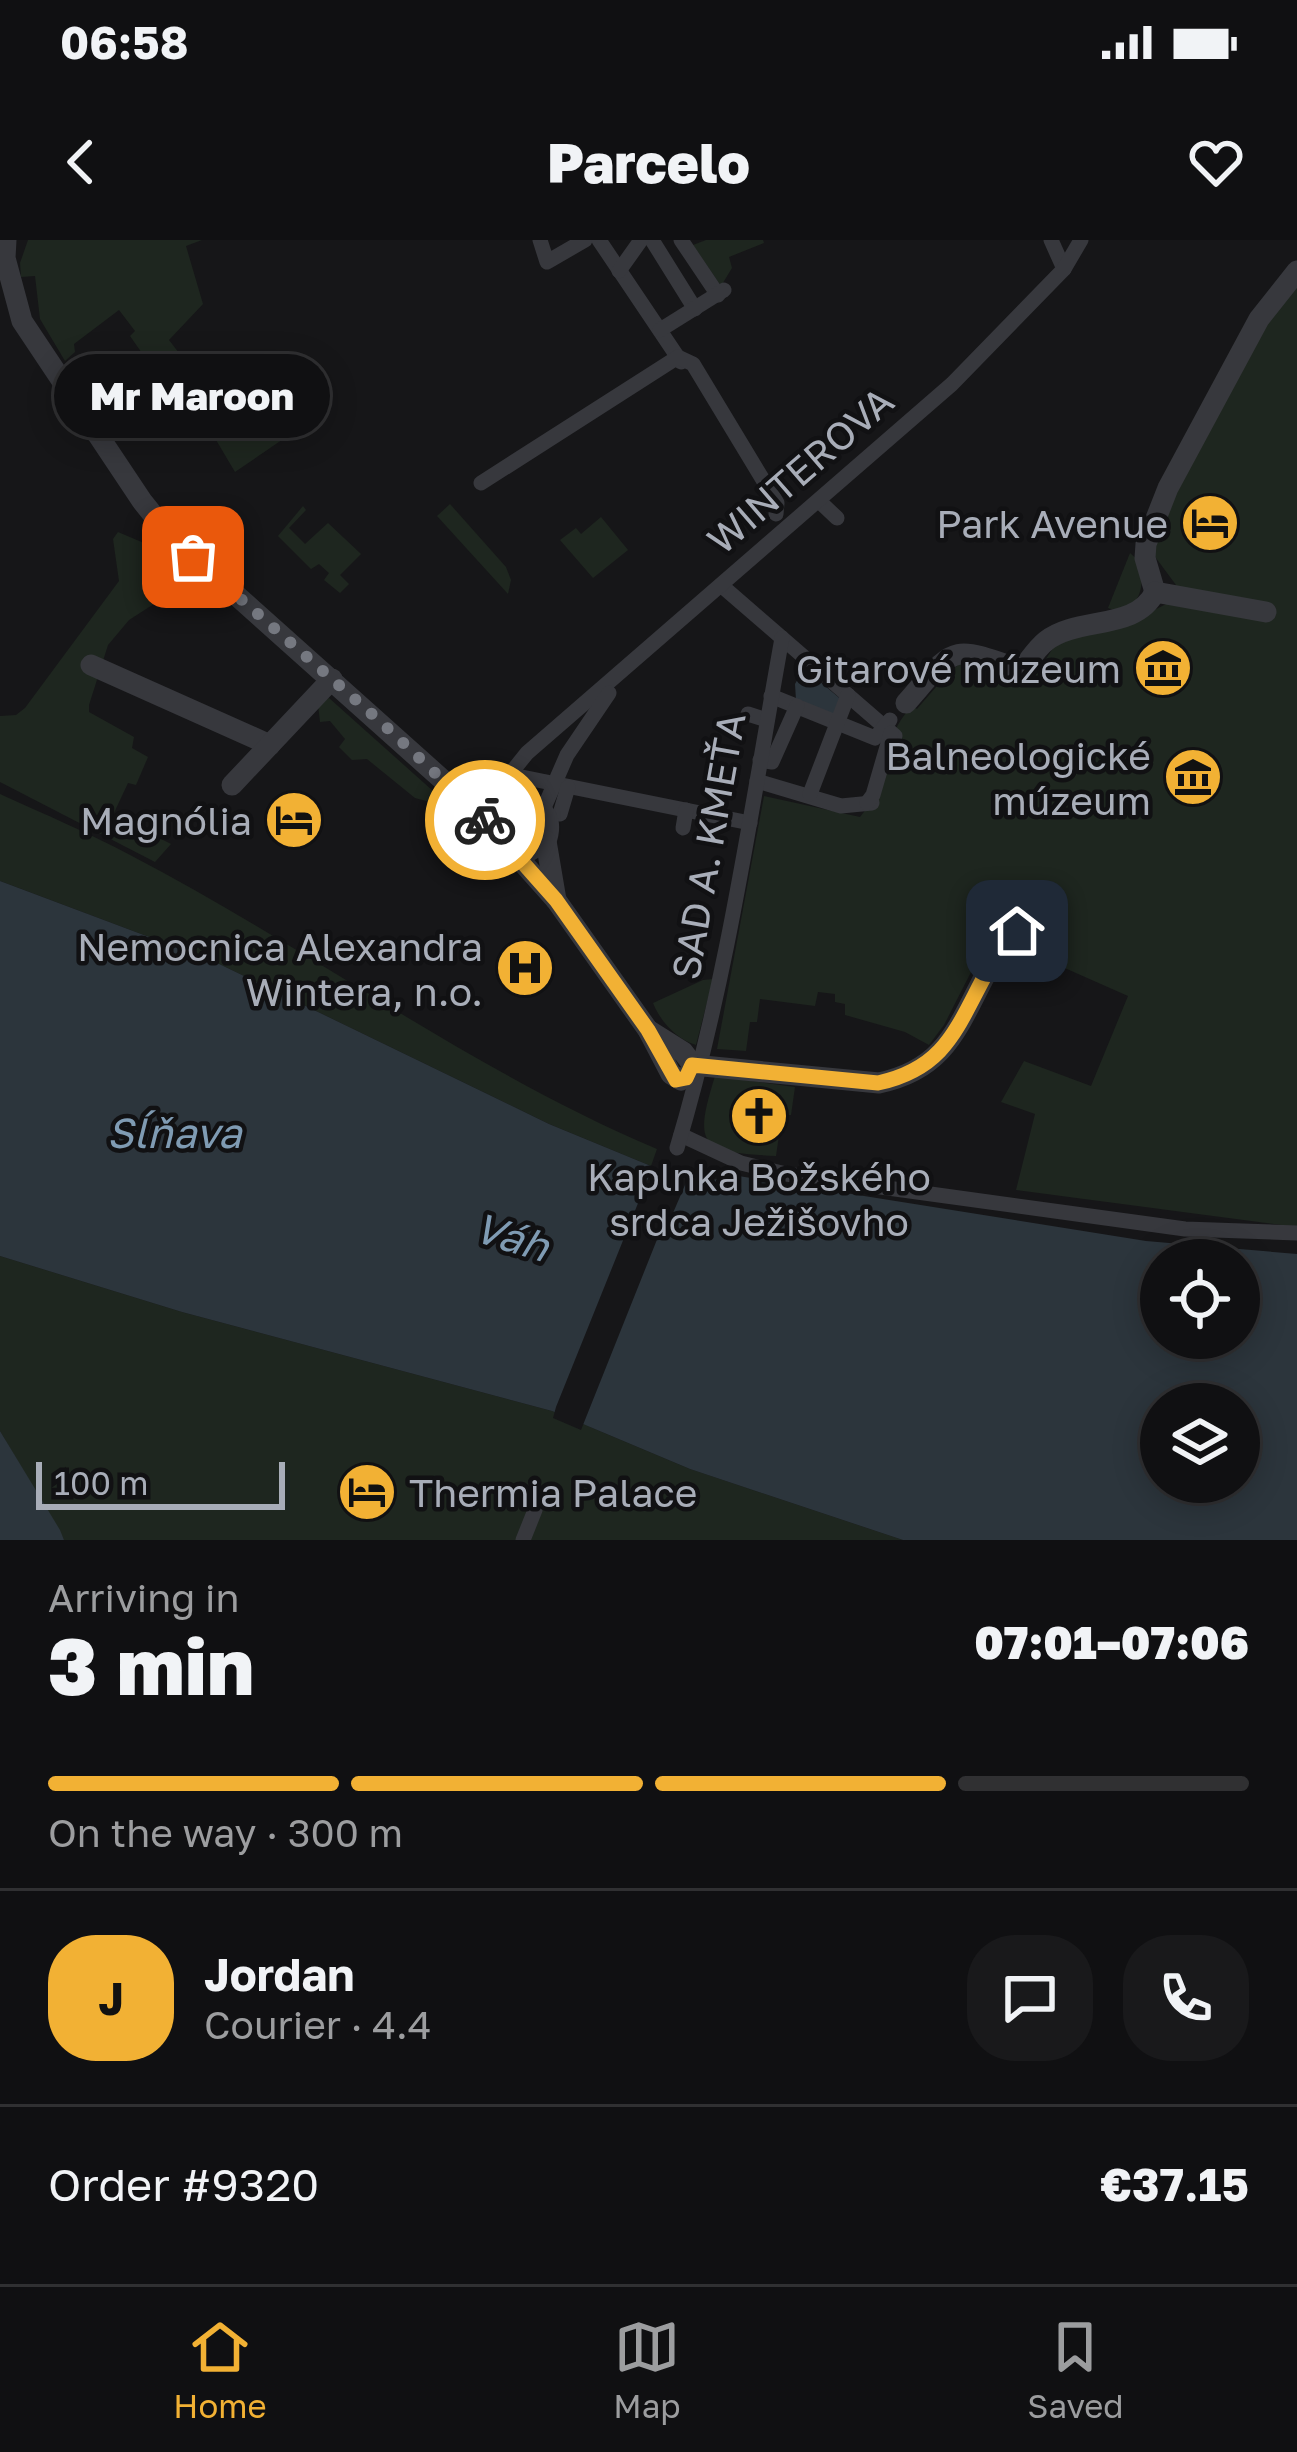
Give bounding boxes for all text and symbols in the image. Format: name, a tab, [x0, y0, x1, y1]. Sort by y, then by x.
text: 06:58	[60, 15, 188, 69]
icon: back	[48, 129, 114, 195]
icon: heart	[1183, 129, 1249, 195]
text: Parcelo	[547, 130, 750, 195]
callout: Mr Maroon	[55, 353, 331, 437]
text: Mr Maroon	[90, 372, 294, 419]
street label: WINTEROVA	[698, 377, 902, 563]
hotel icon: Park Avenue	[1179, 492, 1241, 554]
place label: Park Avenue	[936, 500, 1168, 547]
pin	[142, 506, 244, 608]
icon: bag	[160, 524, 226, 590]
museum icon: Gitarové múzeum	[1132, 637, 1194, 699]
place label: Gitarové múzeum	[796, 645, 1121, 692]
street label: SAD A. KMEŤA	[661, 709, 755, 983]
place label: Balneologické múzeum	[885, 732, 1151, 824]
museum icon: Balneologické múzeum	[1162, 746, 1224, 808]
courier	[425, 760, 545, 880]
icon: bike	[452, 787, 518, 853]
hotel icon: Magnólia	[263, 789, 325, 851]
place label: Magnólia	[80, 797, 252, 844]
pin	[966, 880, 1068, 982]
icon: home	[984, 898, 1050, 964]
place label: Nemocnica Alexandra Wintera, n.o.	[77, 923, 483, 1015]
hospital icon: Nemocnica Alexandra Wintera, n.o.	[494, 937, 556, 999]
church icon: Kaplnka Božského srdca Ježišovho	[728, 1085, 790, 1147]
water label: Sĺňava	[106, 1107, 243, 1157]
place label: Kaplnka Božského srdca Ježišovho	[587, 1153, 931, 1245]
water label: Váh	[469, 1201, 557, 1272]
map controls	[1140, 1239, 1260, 1503]
button: locate	[1140, 1239, 1260, 1359]
button: layers	[1140, 1383, 1260, 1503]
scale bar	[36, 1456, 285, 1509]
hotel icon: Thermia Palace	[336, 1461, 398, 1523]
text: 100 m	[54, 1463, 148, 1502]
place label: Thermia Palace	[409, 1469, 697, 1516]
text: Arriving in	[48, 1574, 239, 1621]
text: 07:01–07:06	[974, 1615, 1249, 1669]
text: 3 min	[48, 1619, 254, 1712]
text: On the way · 300 m	[48, 1809, 403, 1856]
button: chat	[967, 1935, 1093, 2061]
button: phone	[1123, 1935, 1249, 2061]
text: Jordan	[204, 1947, 355, 2001]
text: J	[98, 1971, 124, 2025]
text: Courier · 4.4	[204, 2001, 432, 2048]
text: Order #9320	[48, 2157, 319, 2211]
text: €37.15	[1100, 2157, 1249, 2211]
tab: Home	[173, 2314, 267, 2425]
tab: Map	[613, 2314, 681, 2425]
tab: Saved	[1027, 2314, 1124, 2425]

